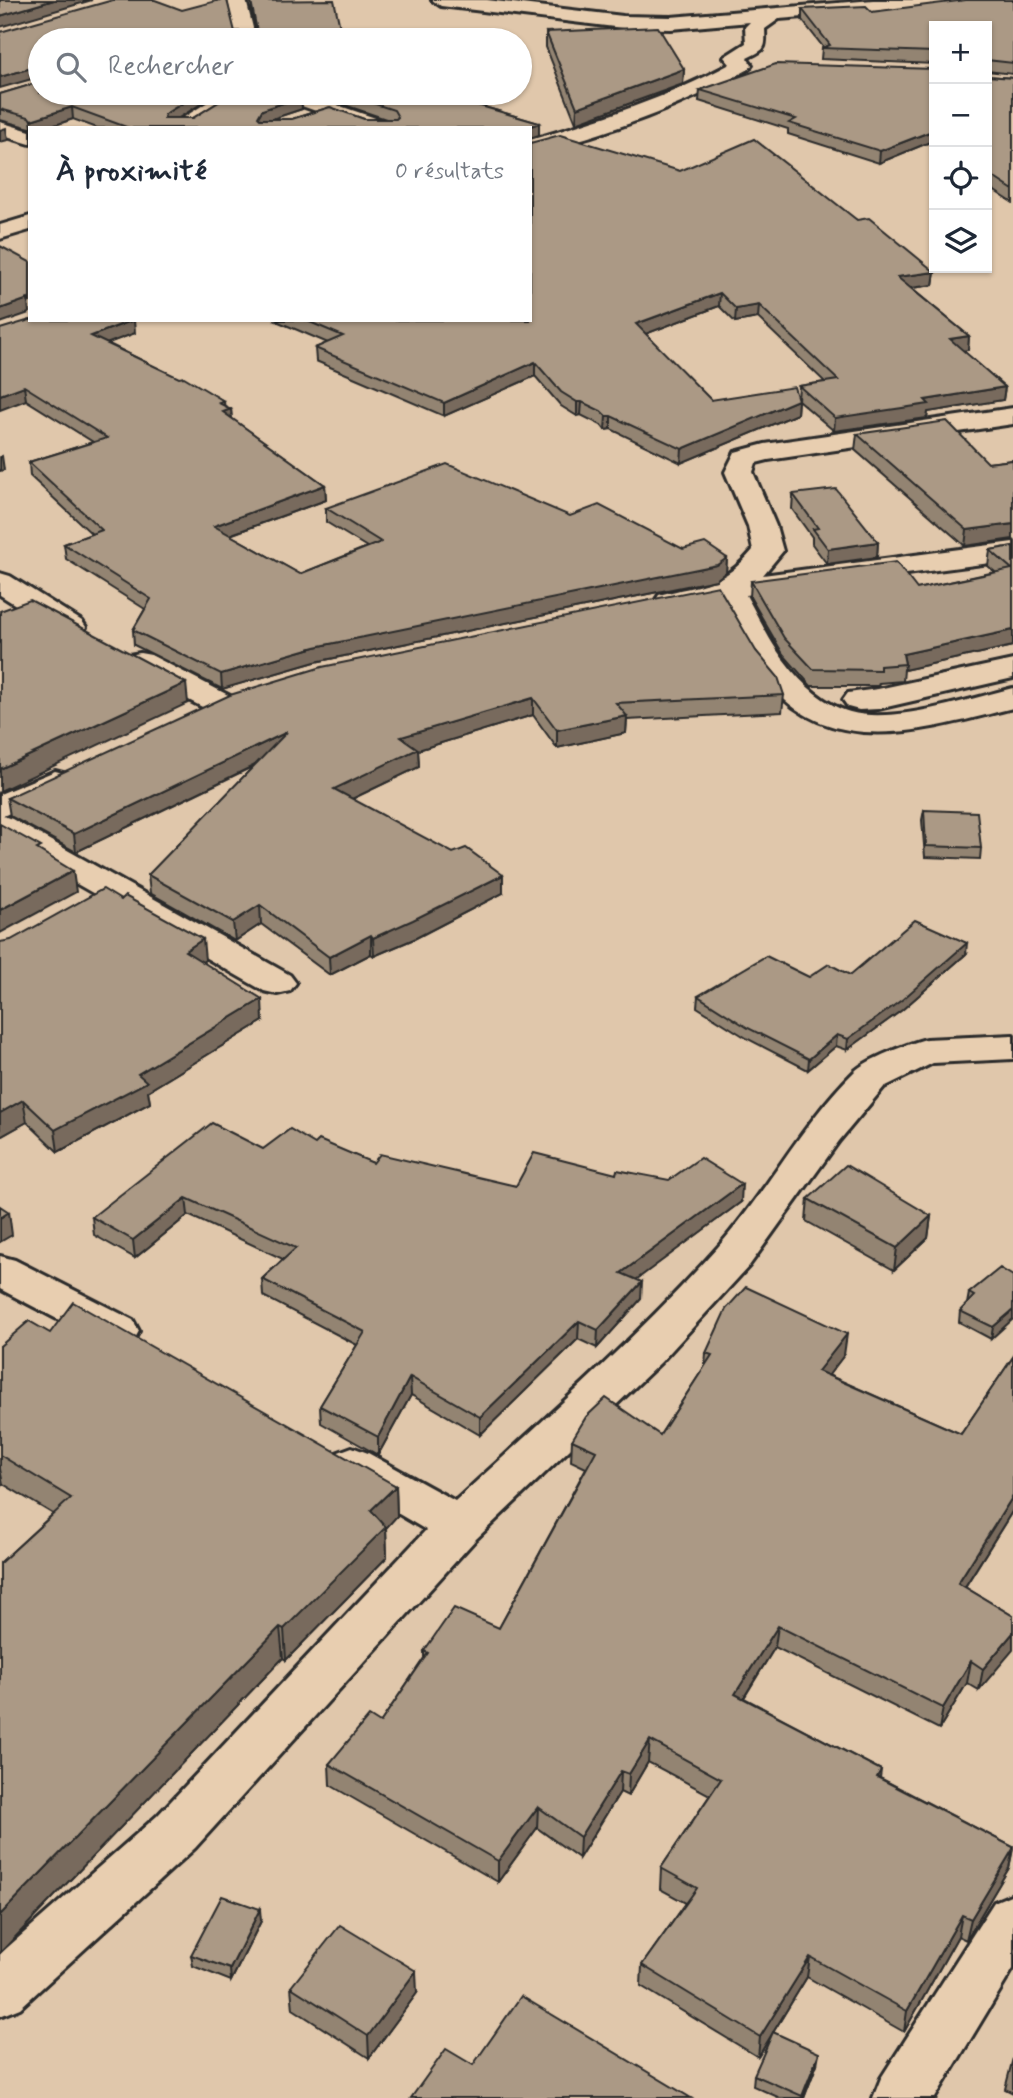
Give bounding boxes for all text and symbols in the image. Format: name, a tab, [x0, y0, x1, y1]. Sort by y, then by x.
map controls	[929, 21, 992, 273]
button: +	[929, 21, 992, 84]
search box	[28, 28, 532, 105]
icon: search	[52, 48, 90, 86]
text: Rechercher	[108, 50, 234, 84]
button: −	[929, 84, 992, 147]
button: locate	[929, 147, 992, 210]
text: À proximité	[56, 152, 207, 191]
text: 0 résultats	[395, 157, 504, 187]
button: layers	[929, 210, 992, 273]

